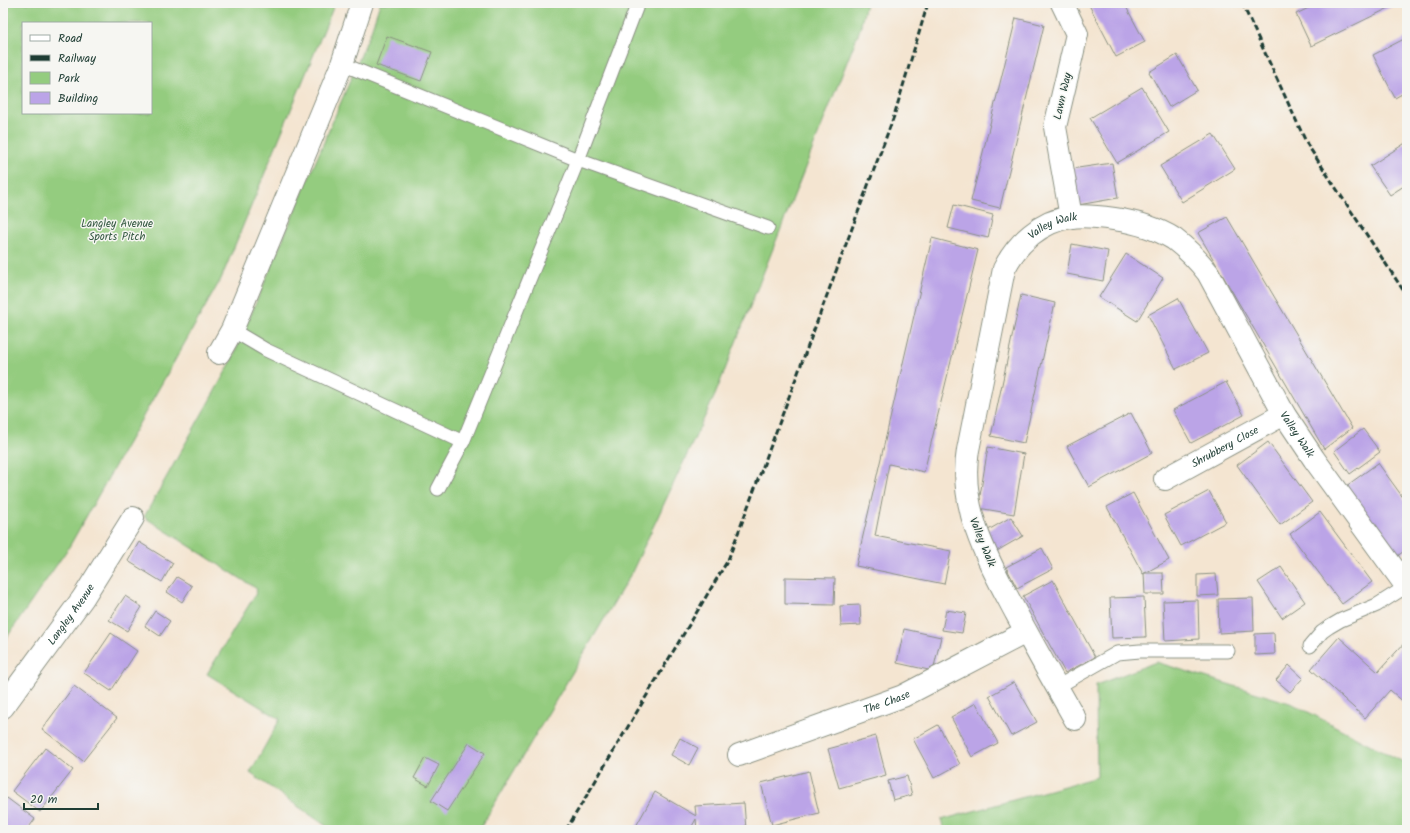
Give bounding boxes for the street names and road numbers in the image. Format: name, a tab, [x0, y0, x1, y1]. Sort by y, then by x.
street label: Lawn Way	[1049, 70, 1077, 122]
street label: Valley Walk	[1024, 208, 1079, 244]
street label: Valley Walk	[1275, 408, 1319, 462]
street label: Shrubbery Close	[1188, 422, 1262, 473]
street label: Valley Walk	[964, 515, 1001, 571]
street label: Langley Avenue	[43, 580, 100, 649]
street label: The Chase	[861, 686, 914, 719]

